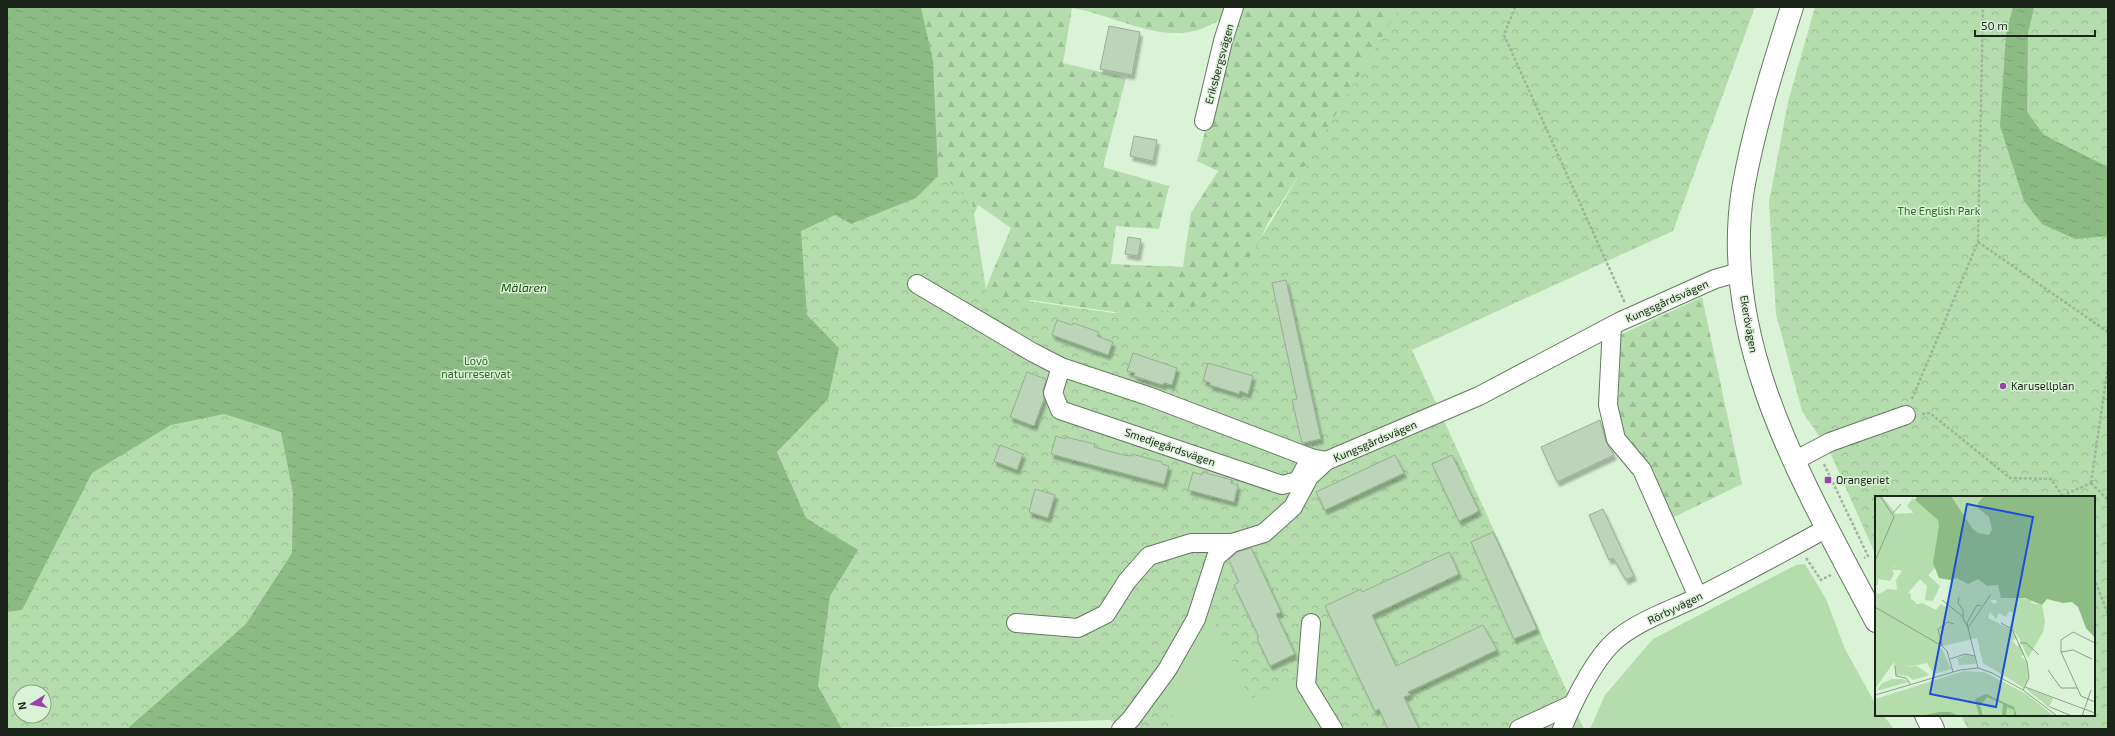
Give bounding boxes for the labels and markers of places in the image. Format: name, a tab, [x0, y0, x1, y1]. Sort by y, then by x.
place label: Karusellplan	[2011, 379, 2074, 392]
marker: Karusellplan	[1998, 381, 2008, 391]
place label: Orangeriet	[1836, 473, 1889, 486]
marker: Orangeriet	[1823, 475, 1833, 485]

